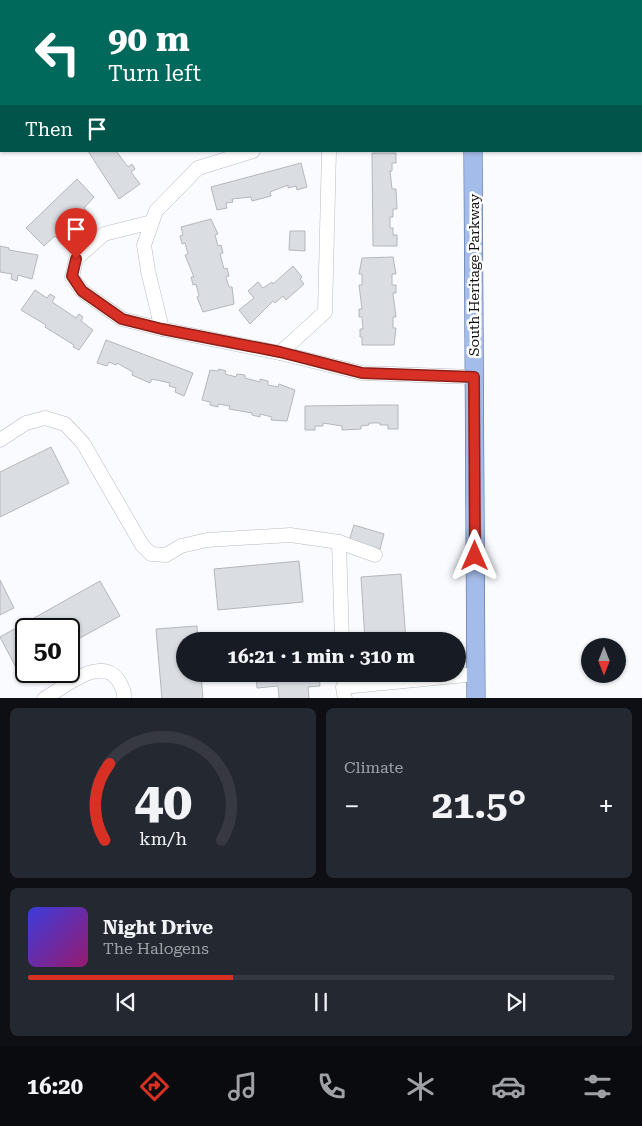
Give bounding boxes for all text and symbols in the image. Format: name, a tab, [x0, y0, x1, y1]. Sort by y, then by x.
text: 90 m	[108, 19, 190, 60]
icon: left	[25, 20, 90, 85]
text: Turn left	[108, 61, 201, 86]
icon: arrive	[83, 115, 111, 143]
text: Then	[25, 118, 73, 141]
street label: South Heritage Parkway	[466, 193, 482, 356]
pin	[55, 208, 97, 259]
icon: arrive	[62, 215, 90, 243]
position arrow	[448, 529, 500, 581]
speed limit sign: 50	[15, 618, 80, 683]
north arrow	[581, 638, 626, 682]
map controls	[581, 638, 626, 683]
text: 16:21 · 1 min · 310 m	[227, 645, 415, 668]
text: Climate	[344, 758, 403, 777]
text: 40	[134, 771, 192, 832]
text: 21.5°	[432, 783, 526, 827]
text: −	[344, 790, 360, 823]
text: +	[598, 790, 614, 823]
text: km/h	[139, 828, 187, 849]
text: Night Drive	[103, 916, 213, 939]
text: The Halogens	[103, 939, 209, 958]
icon: previous	[112, 988, 140, 1016]
icon: pause	[307, 988, 335, 1016]
icon: next	[502, 988, 530, 1016]
icon: directions	[137, 1069, 172, 1104]
icon: music	[225, 1069, 260, 1104]
icon: phone	[314, 1069, 349, 1104]
icon: climate	[403, 1069, 438, 1104]
icon: car	[491, 1069, 526, 1104]
icon: filters	[580, 1069, 615, 1104]
text: 16:20	[27, 1074, 83, 1099]

